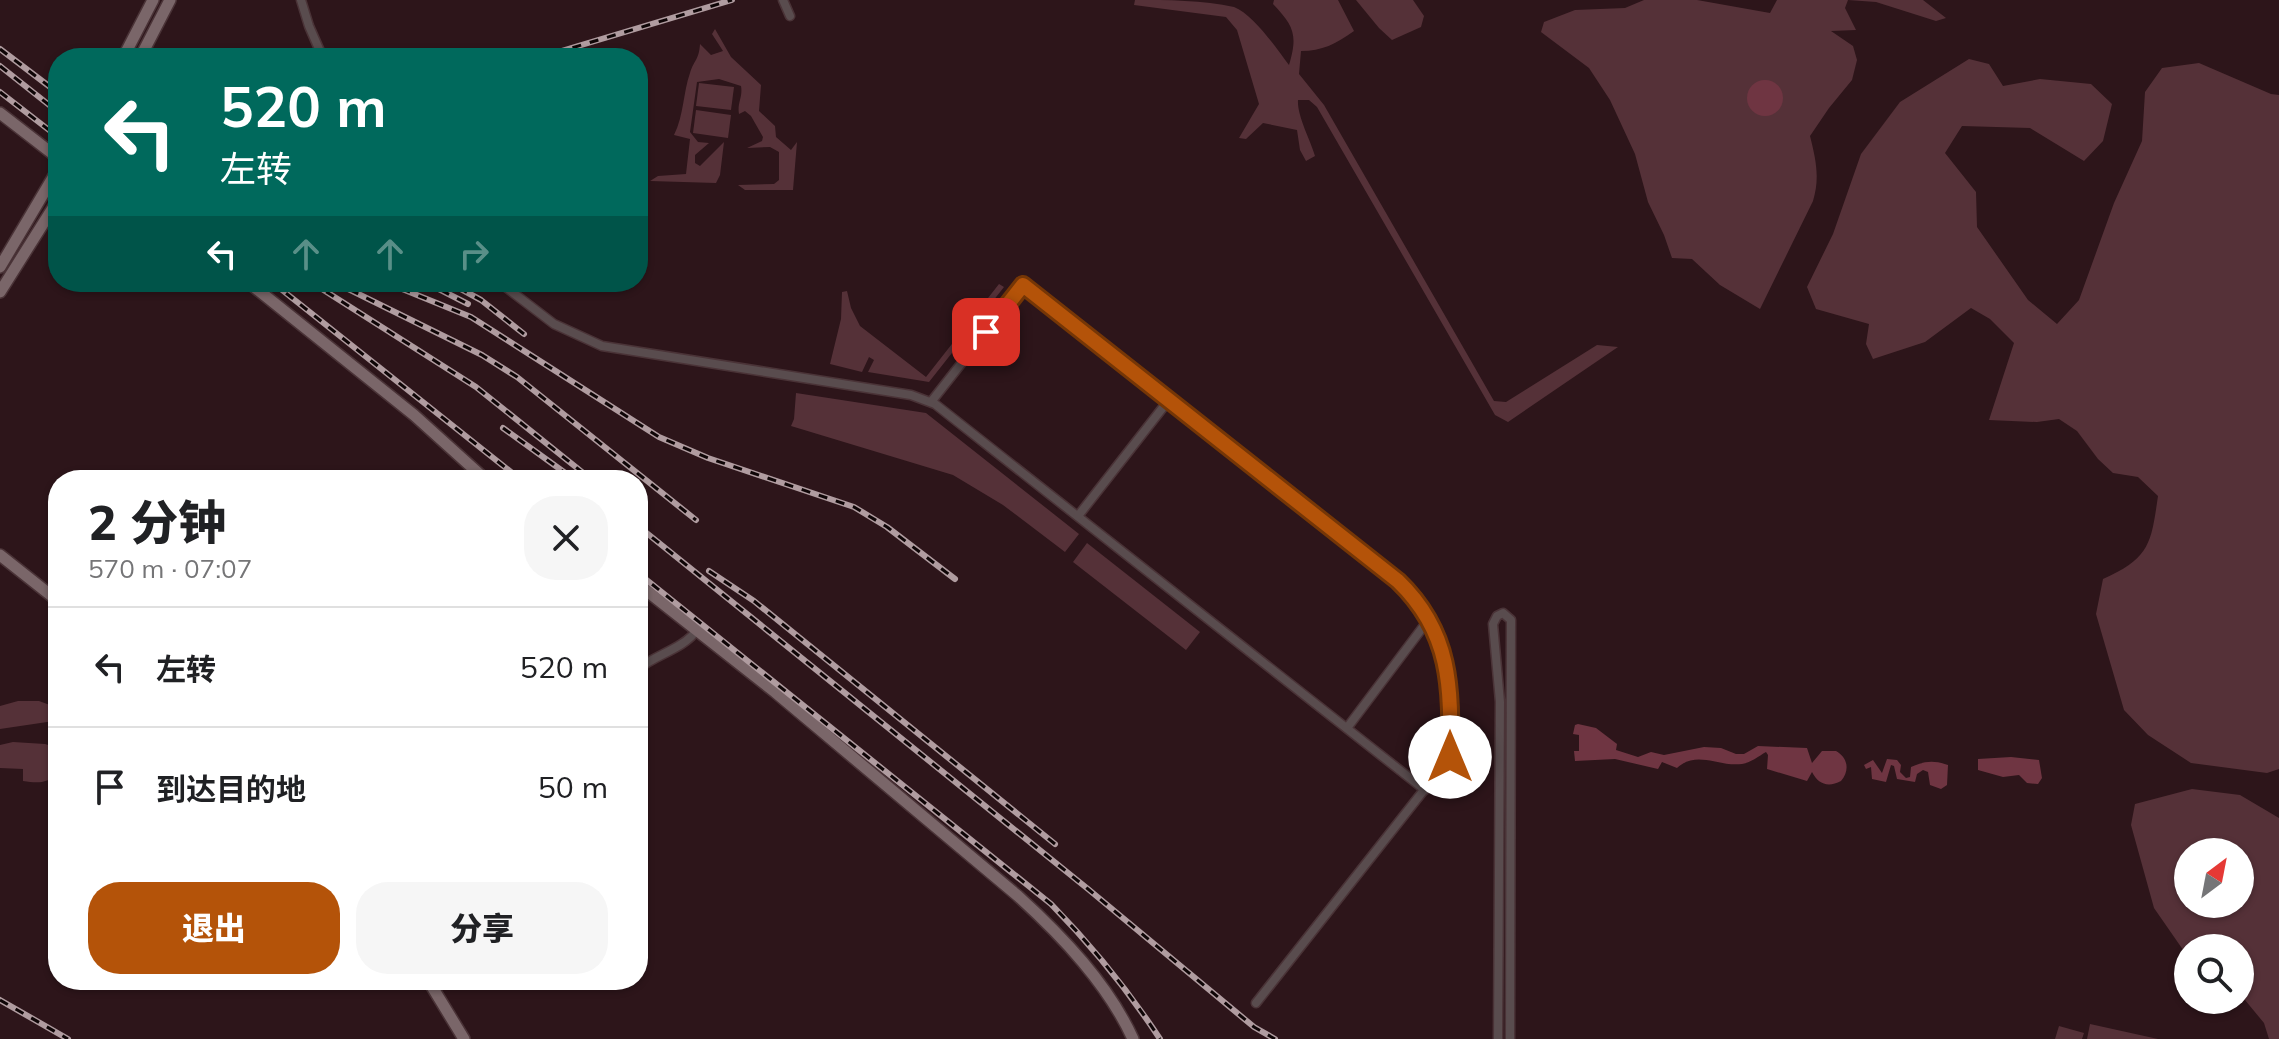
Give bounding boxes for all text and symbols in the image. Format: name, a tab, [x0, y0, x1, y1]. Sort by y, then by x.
text: 520 m	[220, 71, 387, 141]
icon: left	[88, 80, 192, 184]
text: 左转	[220, 146, 292, 191]
icon: left	[200, 232, 244, 276]
icon: ahead	[284, 232, 328, 276]
icon: ahead	[368, 232, 412, 276]
icon: right	[452, 232, 496, 276]
pin	[952, 298, 1020, 366]
icon: arrive	[964, 310, 1008, 354]
text: 2 分钟	[88, 492, 226, 552]
button: close	[524, 496, 608, 580]
text: 570 m · 07:07	[88, 552, 252, 585]
icon: left	[88, 645, 132, 689]
text: 520 m	[520, 648, 608, 686]
text: 左转	[156, 650, 216, 688]
position arrow	[1408, 715, 1492, 799]
icon: arrive	[88, 765, 132, 809]
text: 50 m	[538, 768, 608, 806]
text: 到达目的地	[156, 770, 306, 808]
north arrow	[2174, 838, 2254, 918]
map controls	[2174, 838, 2254, 1014]
button: 退出	[88, 882, 340, 974]
button: 分享	[356, 882, 608, 974]
button: search	[2174, 934, 2254, 1014]

